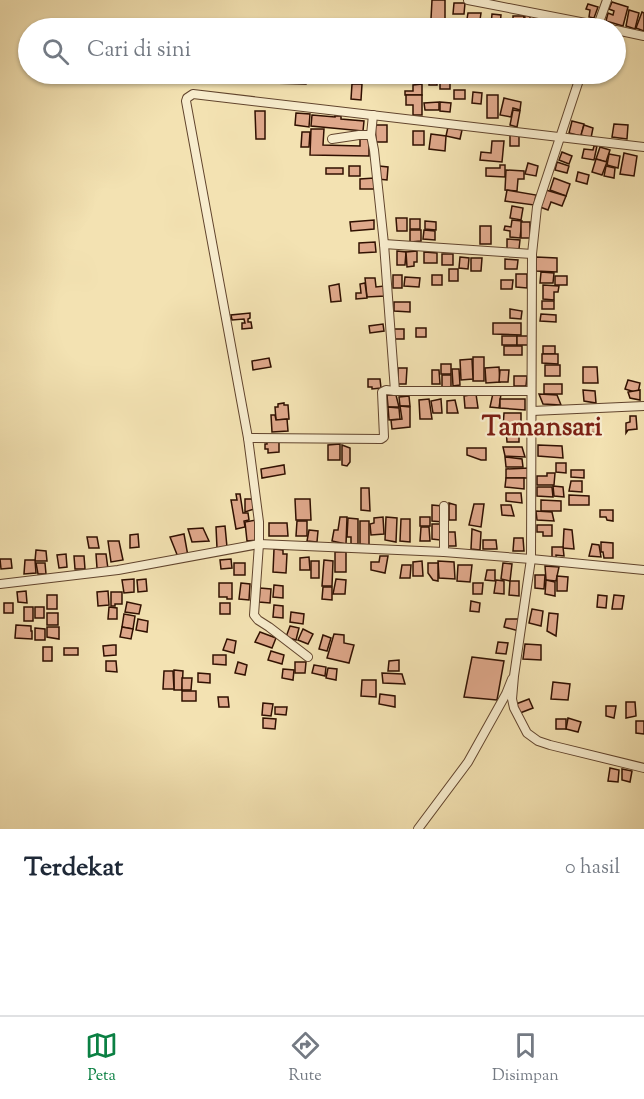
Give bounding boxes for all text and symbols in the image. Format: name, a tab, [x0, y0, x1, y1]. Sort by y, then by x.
search box	[18, 18, 626, 84]
icon: search	[39, 35, 72, 68]
text: Cari di sini	[87, 35, 191, 67]
district label: Tamansari	[482, 409, 602, 448]
text: Terdekat	[24, 850, 123, 887]
text: 0 hasil	[565, 854, 620, 883]
tab: Peta	[85, 1029, 118, 1088]
tab: Rute	[288, 1029, 322, 1088]
tab: Disimpan	[492, 1029, 559, 1088]

